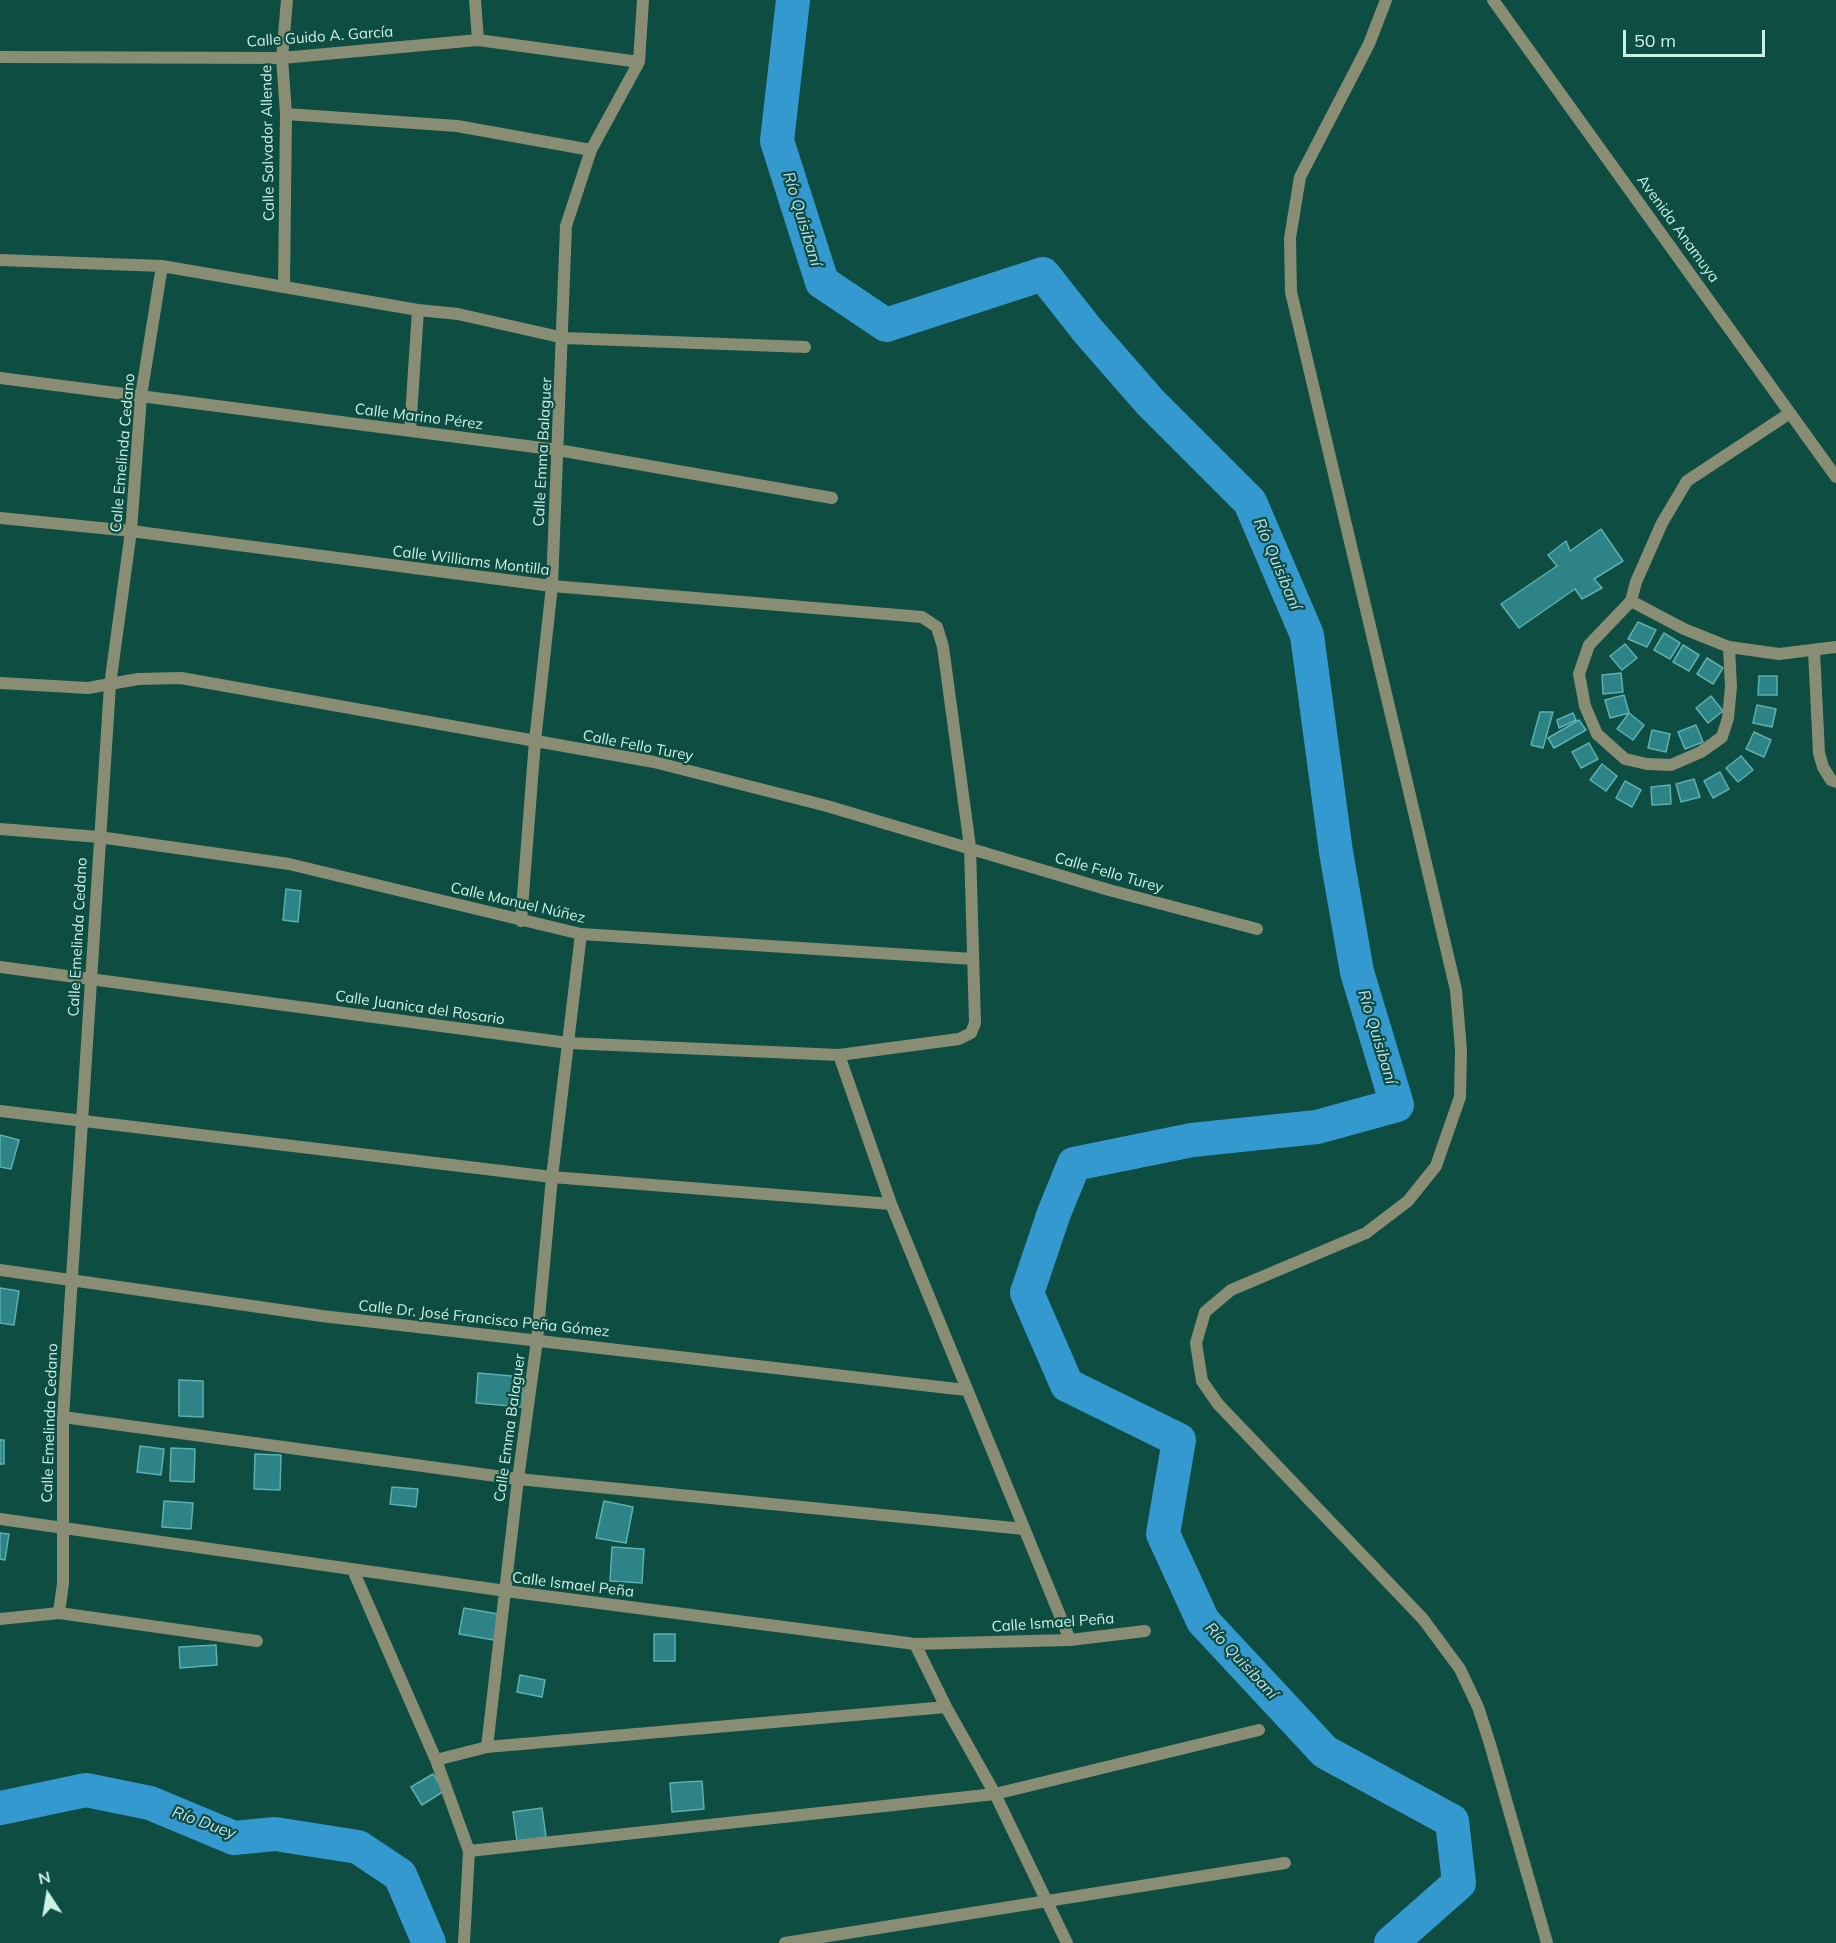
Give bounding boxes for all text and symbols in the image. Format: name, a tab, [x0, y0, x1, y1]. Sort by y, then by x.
scale bar	[1626, 18, 1768, 56]
street label: Calle Guido A. García	[246, 23, 394, 51]
text: 50 m	[1634, 29, 1676, 52]
street label: Calle Salvador Allende	[258, 65, 278, 221]
water label: Río Quisibaní	[779, 169, 825, 269]
street label: Avenida Anamuya	[1633, 172, 1723, 286]
street label: Calle Emelinda Cedano	[107, 373, 139, 533]
street label: Calle Emma Balaguer	[530, 377, 556, 527]
street label: Calle Marino Pérez	[354, 400, 484, 434]
water label: Río Quisibaní	[1249, 515, 1305, 613]
street label: Calle Williams Montilla	[392, 542, 550, 580]
street label: Calle Fello Turey	[581, 726, 695, 766]
street label: Calle Fello Turey	[1053, 849, 1165, 897]
street label: Calle Emelinda Cedano	[65, 857, 91, 1017]
street label: Calle Manuel Núñez	[449, 879, 587, 927]
street label: Calle Juanica del Rosario	[334, 987, 506, 1029]
water label: Río Quisibaní	[1354, 987, 1400, 1087]
street label: Calle Dr. José Francisco Peña Gómez	[358, 1297, 610, 1341]
street label: Calle Emelinda Cedano	[38, 1343, 62, 1503]
street label: Calle Emma Balaguer	[491, 1353, 529, 1503]
street label: Calle Ismael Peña	[511, 1569, 635, 1601]
street label: Calle Ismael Peña	[991, 1610, 1115, 1636]
water label: Río Quisibaní	[1201, 1619, 1281, 1703]
water label: Río Duey	[169, 1803, 239, 1843]
north arrow	[18, 1865, 78, 1925]
text: N	[36, 1866, 52, 1888]

